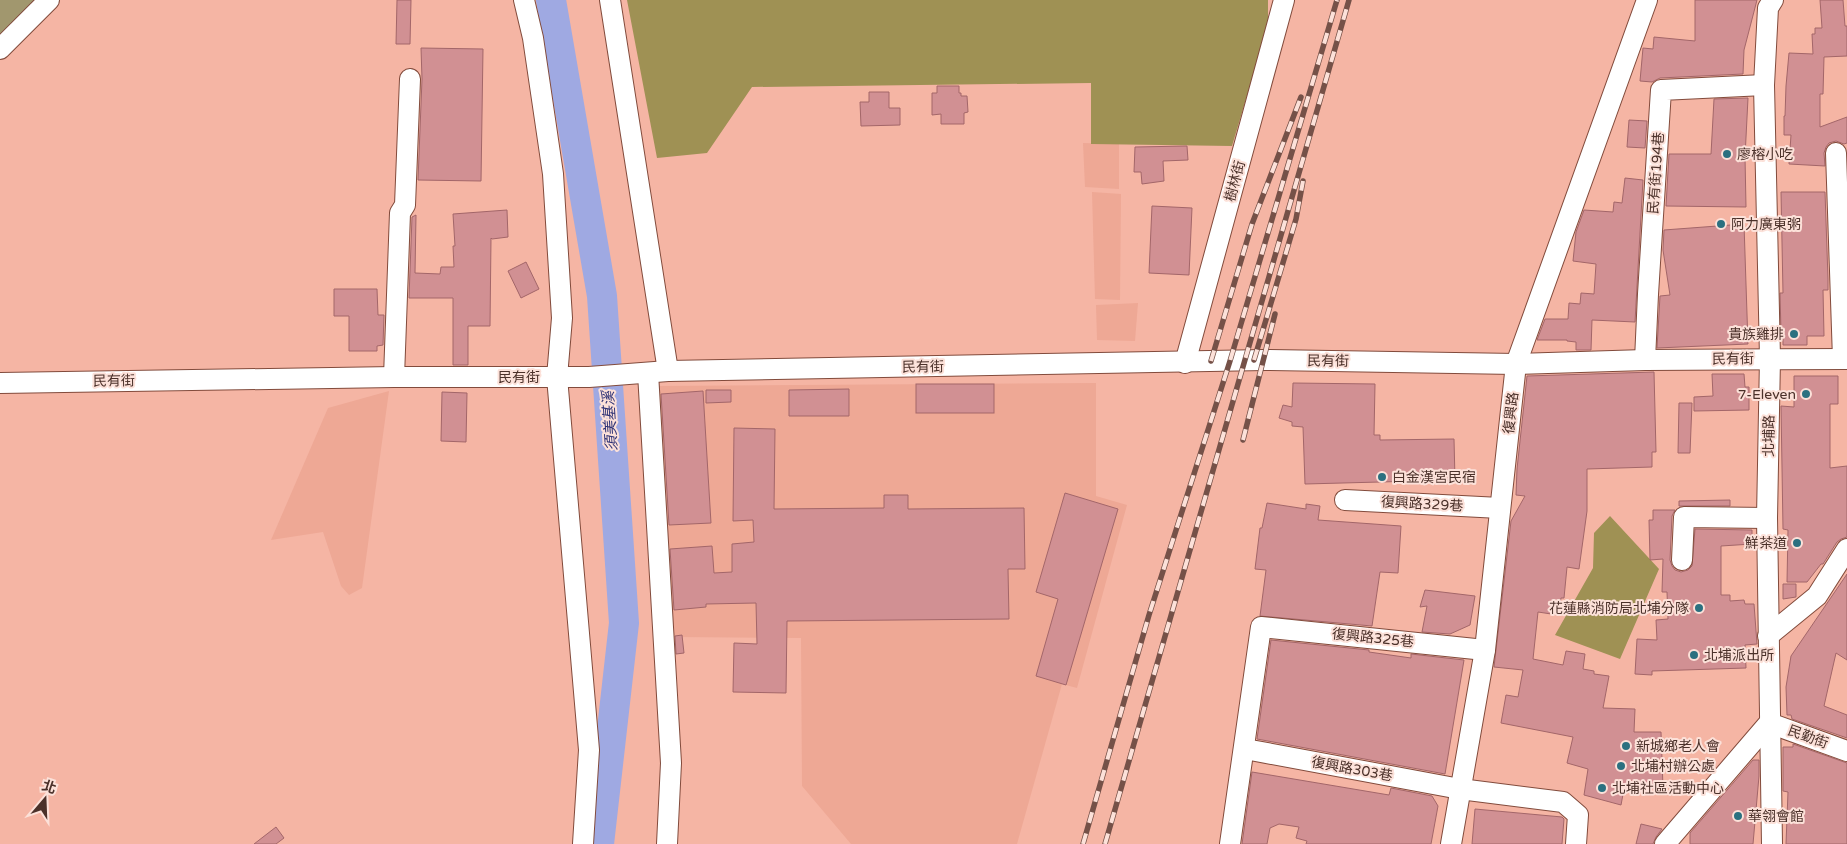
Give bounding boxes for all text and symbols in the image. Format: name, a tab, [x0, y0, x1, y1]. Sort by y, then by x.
street label: 民有街194巷	[1645, 131, 1667, 215]
place label: 廖榕小吃	[1737, 146, 1793, 163]
marker: 廖榕小吃	[1721, 148, 1733, 160]
street label: 樹林街	[1221, 159, 1249, 203]
place label: 阿力廣東粥	[1731, 216, 1801, 233]
marker: 阿力廣東粥	[1715, 218, 1727, 230]
place label: 貴族雞排	[1728, 326, 1784, 343]
marker: 貴族雞排	[1788, 328, 1800, 340]
street label: 民有街	[1712, 350, 1754, 368]
street label: 民有街	[1307, 352, 1349, 370]
street label: 民有街	[902, 358, 944, 376]
street label: 民有街	[498, 369, 540, 386]
street label: 民有街	[93, 372, 135, 390]
place label: 7-Eleven	[1738, 386, 1796, 403]
water label: 須美基溪	[599, 388, 621, 452]
marker: 7-Eleven	[1800, 388, 1812, 400]
street label: 復興路	[1500, 391, 1522, 435]
street label: 北埔路	[1760, 415, 1778, 457]
place label: 白金漢宮民宿	[1392, 469, 1476, 486]
marker: 白金漢宮民宿	[1376, 471, 1388, 483]
street label: 復興路329巷	[1380, 493, 1464, 515]
place label: 鮮茶道	[1745, 535, 1787, 552]
marker: 鮮茶道	[1791, 537, 1803, 549]
place label: 花蓮縣消防局北埔分隊	[1549, 600, 1689, 617]
marker: 花蓮縣消防局北埔分隊	[1693, 602, 1705, 614]
street label: 復興路325巷	[1331, 625, 1415, 651]
place label: 北埔派出所	[1704, 647, 1774, 664]
marker: 北埔派出所	[1688, 649, 1700, 661]
street label: 民勤街	[1785, 722, 1831, 752]
place label: 新城鄉老人會	[1636, 738, 1720, 755]
marker: 新城鄉老人會	[1620, 740, 1632, 752]
street label: 復興路303巷	[1310, 753, 1394, 785]
place label: 北埔村辦公處	[1631, 758, 1715, 775]
marker: 北埔村辦公處	[1615, 760, 1627, 772]
north arrow	[20, 774, 70, 824]
text: 北	[40, 777, 58, 797]
place label: 北埔社區活動中心	[1612, 780, 1724, 797]
marker: 北埔社區活動中心	[1596, 782, 1608, 794]
place label: 華翎會館	[1748, 808, 1804, 825]
marker: 華翎會館	[1732, 810, 1744, 822]

